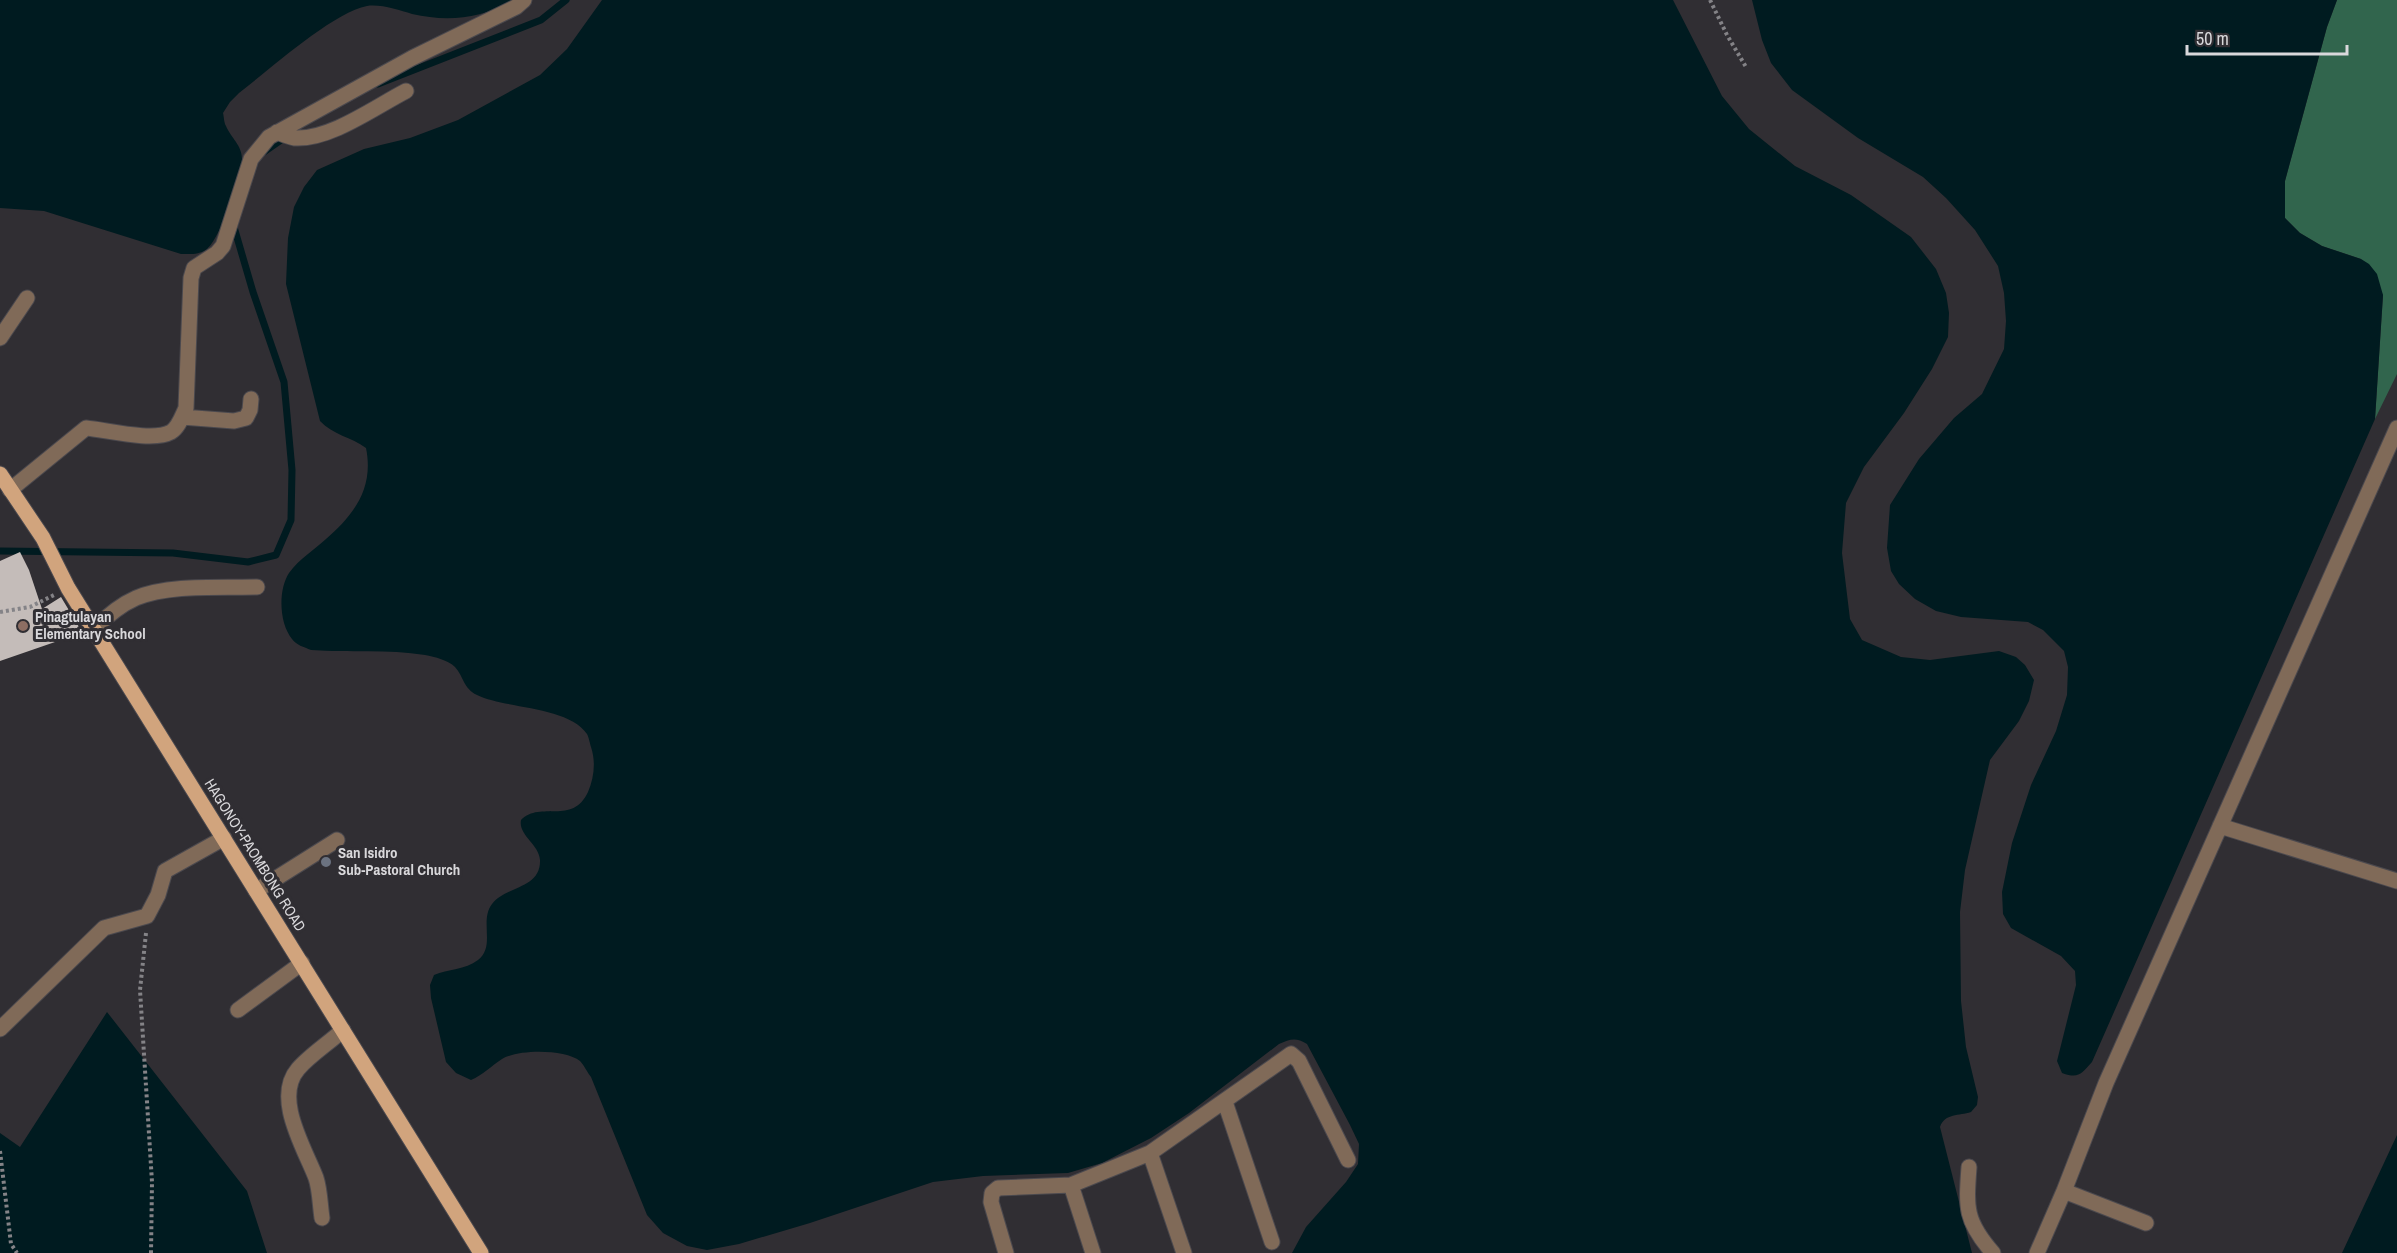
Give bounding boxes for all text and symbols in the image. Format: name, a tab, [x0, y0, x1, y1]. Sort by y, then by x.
scale bar	[2187, 18, 2348, 56]
text: 50 m	[2196, 26, 2229, 51]
place label: Pinagtulayan Elementary School	[35, 606, 146, 644]
marker: Pinagtulayan Elementary School	[16, 619, 30, 633]
street label: HAGONOY-PAOMBONG ROAD	[200, 774, 311, 935]
place label: San Isidro Sub-Pastoral Church	[338, 842, 460, 880]
marker: San Isidro Sub-Pastoral Church	[319, 855, 333, 869]

